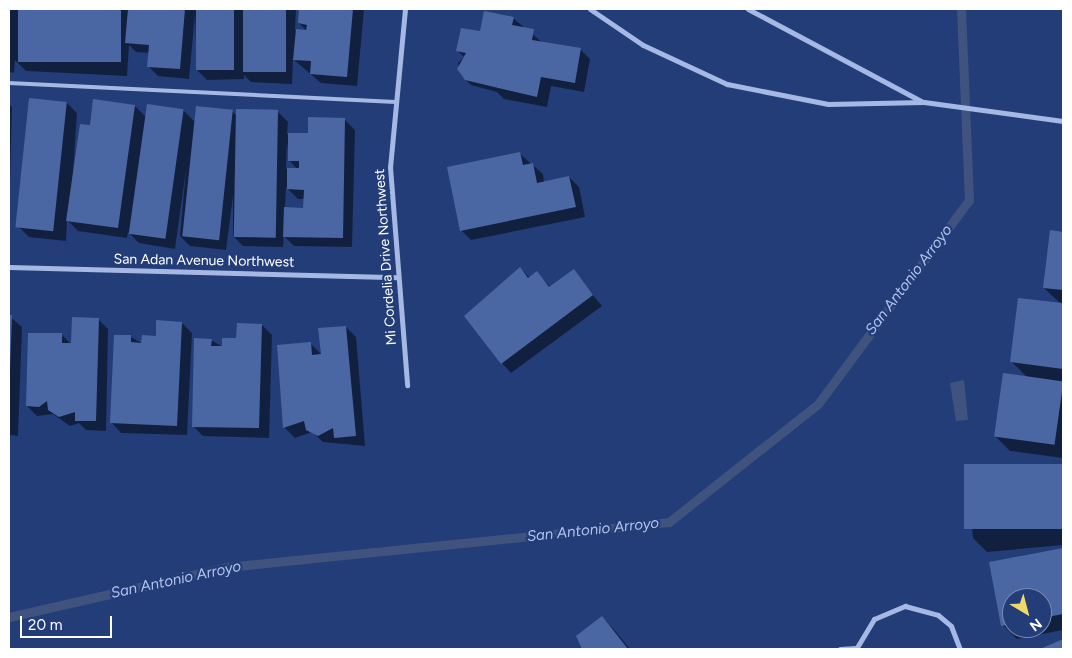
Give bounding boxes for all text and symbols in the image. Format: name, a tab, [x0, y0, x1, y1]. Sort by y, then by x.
street label: Mi Cordelia Drive Northwest	[371, 168, 401, 346]
water label: San Antonio Arroyo	[862, 222, 956, 338]
street label: San Adan Avenue Northwest	[113, 251, 295, 271]
water label: San Antonio Arroyo	[526, 514, 660, 546]
water label: San Antonio Arroyo	[109, 557, 243, 603]
north arrow	[1002, 588, 1052, 638]
scale bar	[22, 606, 115, 638]
text: N	[1026, 615, 1045, 635]
text: 20 m	[28, 616, 62, 634]

